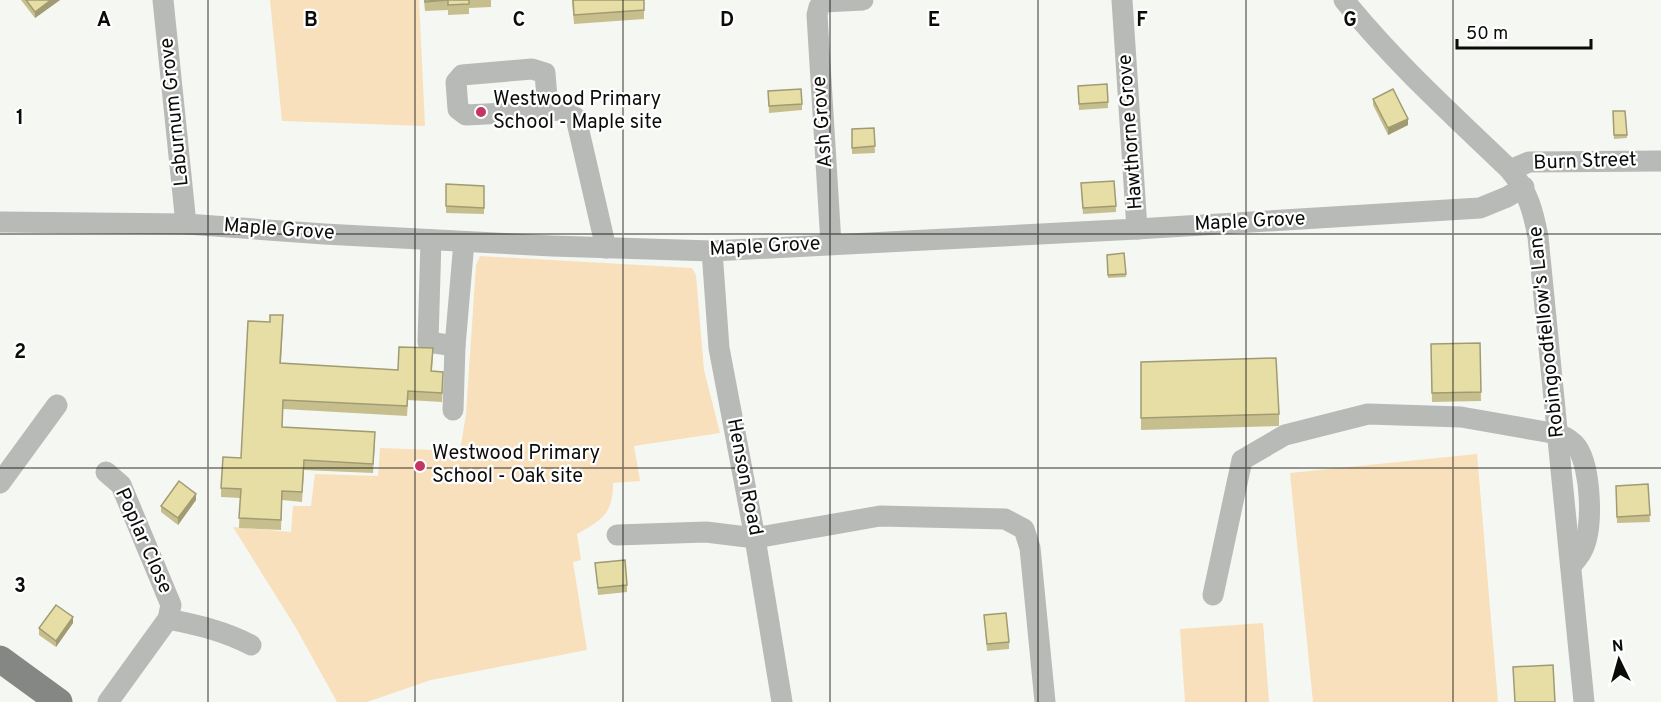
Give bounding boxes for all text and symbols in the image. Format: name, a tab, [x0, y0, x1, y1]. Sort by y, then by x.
text: A	[97, 8, 111, 34]
text: B	[304, 8, 318, 34]
text: C	[513, 8, 525, 34]
text: D	[720, 8, 734, 34]
text: E	[928, 8, 940, 34]
text: F	[1136, 8, 1148, 34]
text: G	[1343, 8, 1357, 34]
scale bar	[1457, 12, 1590, 50]
text: 50 m	[1466, 23, 1508, 46]
street label: Laburnum Grove	[154, 36, 196, 188]
street label: Hawthorne Grove	[1113, 53, 1149, 211]
street label: Ash Grove	[807, 75, 839, 169]
place label: Westwood Primary School - Maple site	[493, 87, 662, 136]
marker: Westwood Primary School - Maple site	[474, 105, 488, 119]
text: 1	[16, 106, 24, 132]
street label: Burn Street	[1533, 147, 1637, 177]
street label: Maple Grove	[1194, 206, 1306, 238]
street label: Maple Grove	[223, 213, 335, 247]
street label: Robingoodfellow's Lane	[1523, 225, 1571, 439]
street label: Maple Grove	[709, 231, 821, 263]
text: 2	[14, 340, 26, 366]
street label: Henson Road	[720, 416, 768, 538]
place label: Westwood Primary School - Oak site	[432, 441, 600, 490]
marker: Westwood Primary School - Oak site	[413, 459, 427, 473]
street label: Poplar Close	[108, 484, 178, 598]
text: 3	[14, 574, 26, 600]
north arrow	[1589, 630, 1649, 690]
text: N	[1611, 637, 1624, 658]

